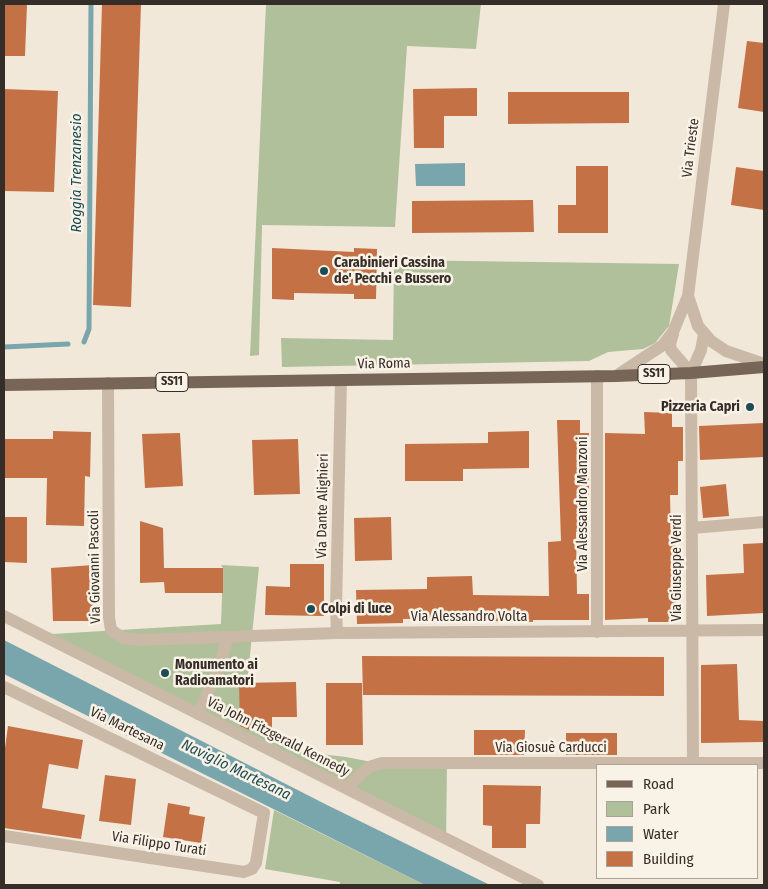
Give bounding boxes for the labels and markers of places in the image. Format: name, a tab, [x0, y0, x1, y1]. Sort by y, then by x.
place label: Carabinieri Cassina de' Pecchi e Bussero	[334, 255, 451, 288]
marker: Carabinieri Cassina de' Pecchi e Bussero	[318, 265, 330, 277]
place label: Pizzeria Capri	[661, 399, 740, 415]
marker: Pizzeria Capri	[744, 401, 756, 413]
place label: Colpi di luce	[321, 601, 392, 617]
marker: Colpi di luce	[305, 603, 317, 615]
place label: Monumento ai Radioamatori	[175, 657, 258, 690]
marker: Monumento ai Radioamatori	[159, 667, 171, 679]

